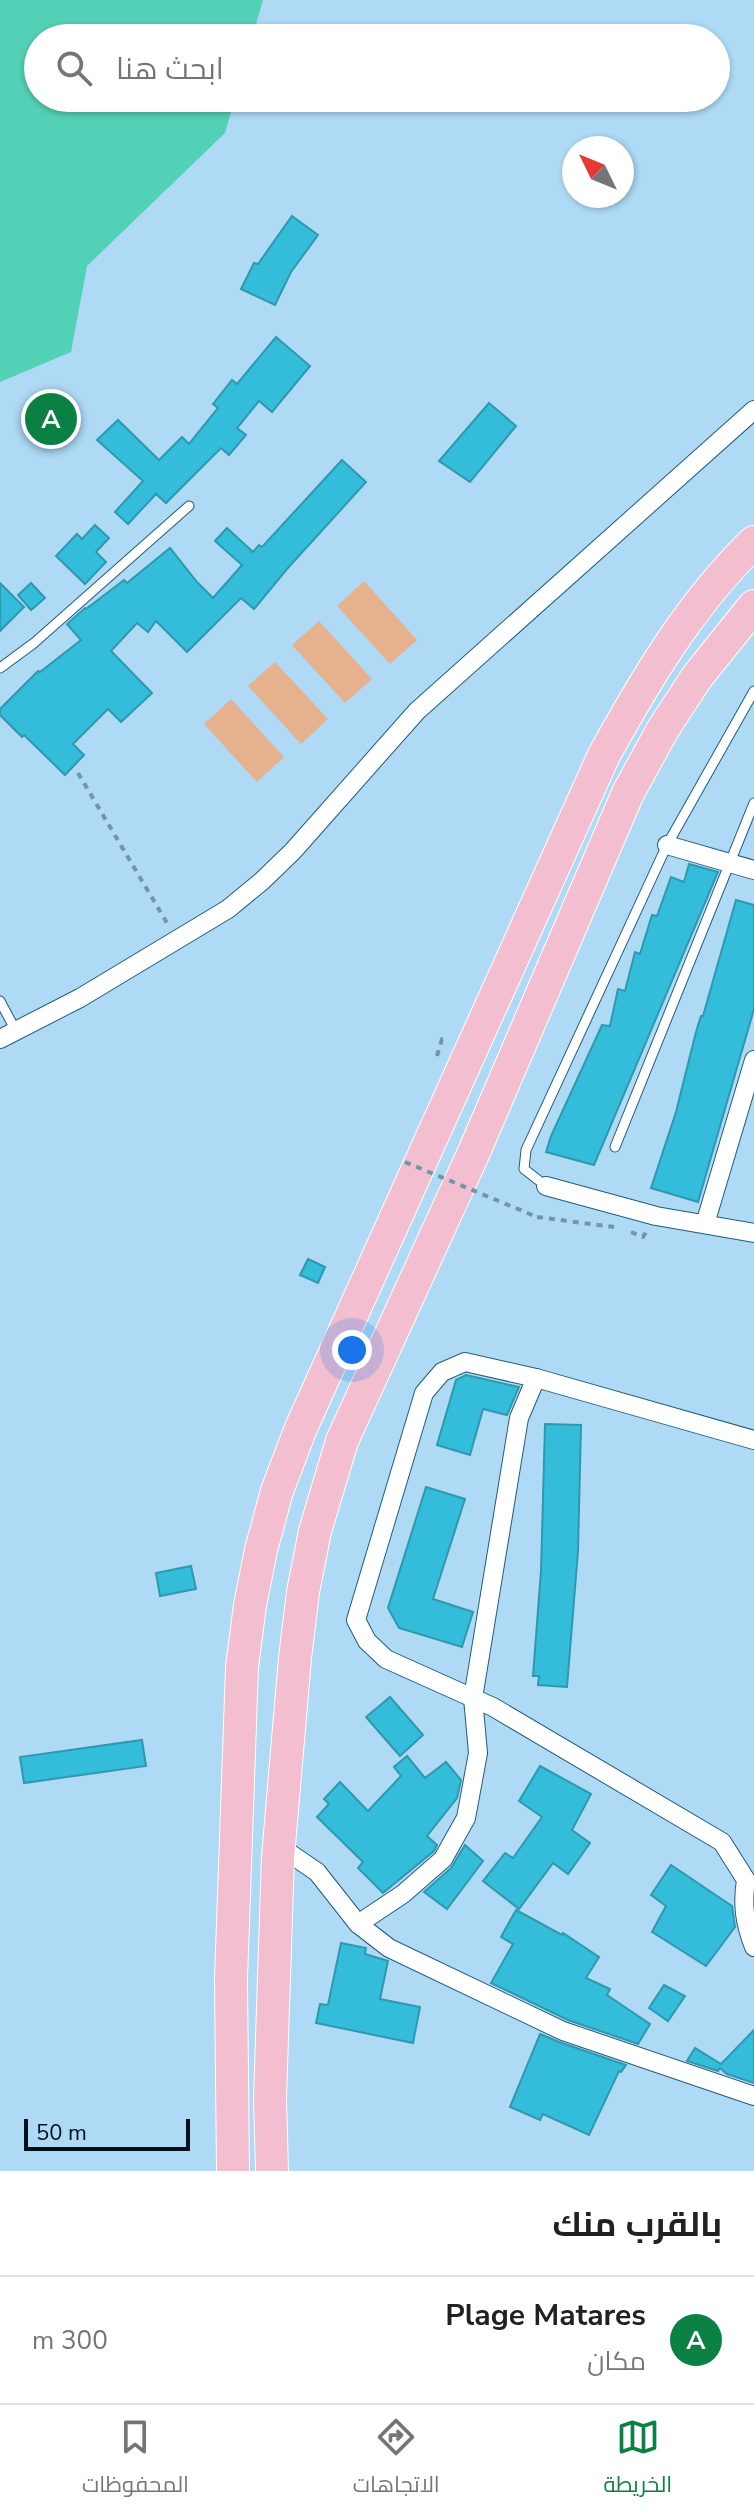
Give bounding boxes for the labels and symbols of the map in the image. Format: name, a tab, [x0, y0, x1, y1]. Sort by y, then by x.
north arrow	[562, 136, 634, 208]
pin: A	[25, 389, 77, 449]
your location	[332, 1330, 372, 1370]
scale bar	[24, 2115, 190, 2151]

